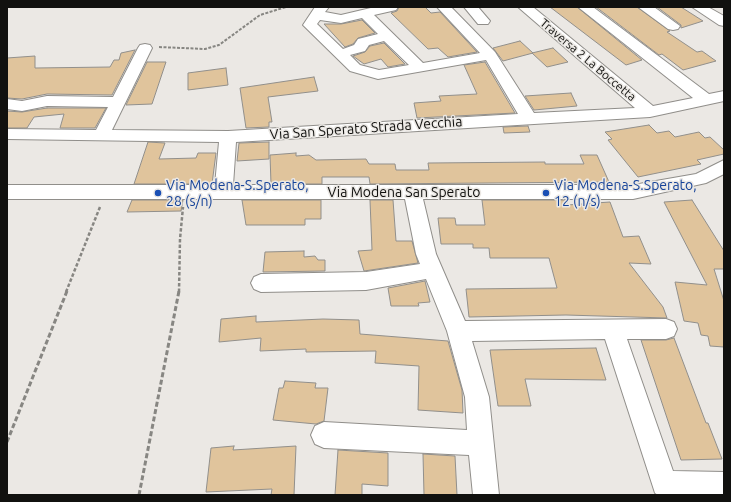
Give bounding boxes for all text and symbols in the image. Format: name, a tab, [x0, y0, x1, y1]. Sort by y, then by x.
street label: Traversa 2 La Boccetta	[537, 16, 639, 104]
street label: Via San Sperato Strada Vecchia	[269, 113, 463, 143]
place label: Via Modena-S.Sperato, 28 (s/n)	[166, 177, 309, 210]
place label: Via Modena-S.Sperato, 12 (n/s)	[554, 177, 697, 210]
street label: Via Modena San Sperato	[328, 184, 480, 200]
marker: Via Modena-S.Sperato, 28 (s/n)	[153, 188, 163, 198]
marker: Via Modena-S.Sperato, 12 (n/s)	[541, 188, 551, 198]

